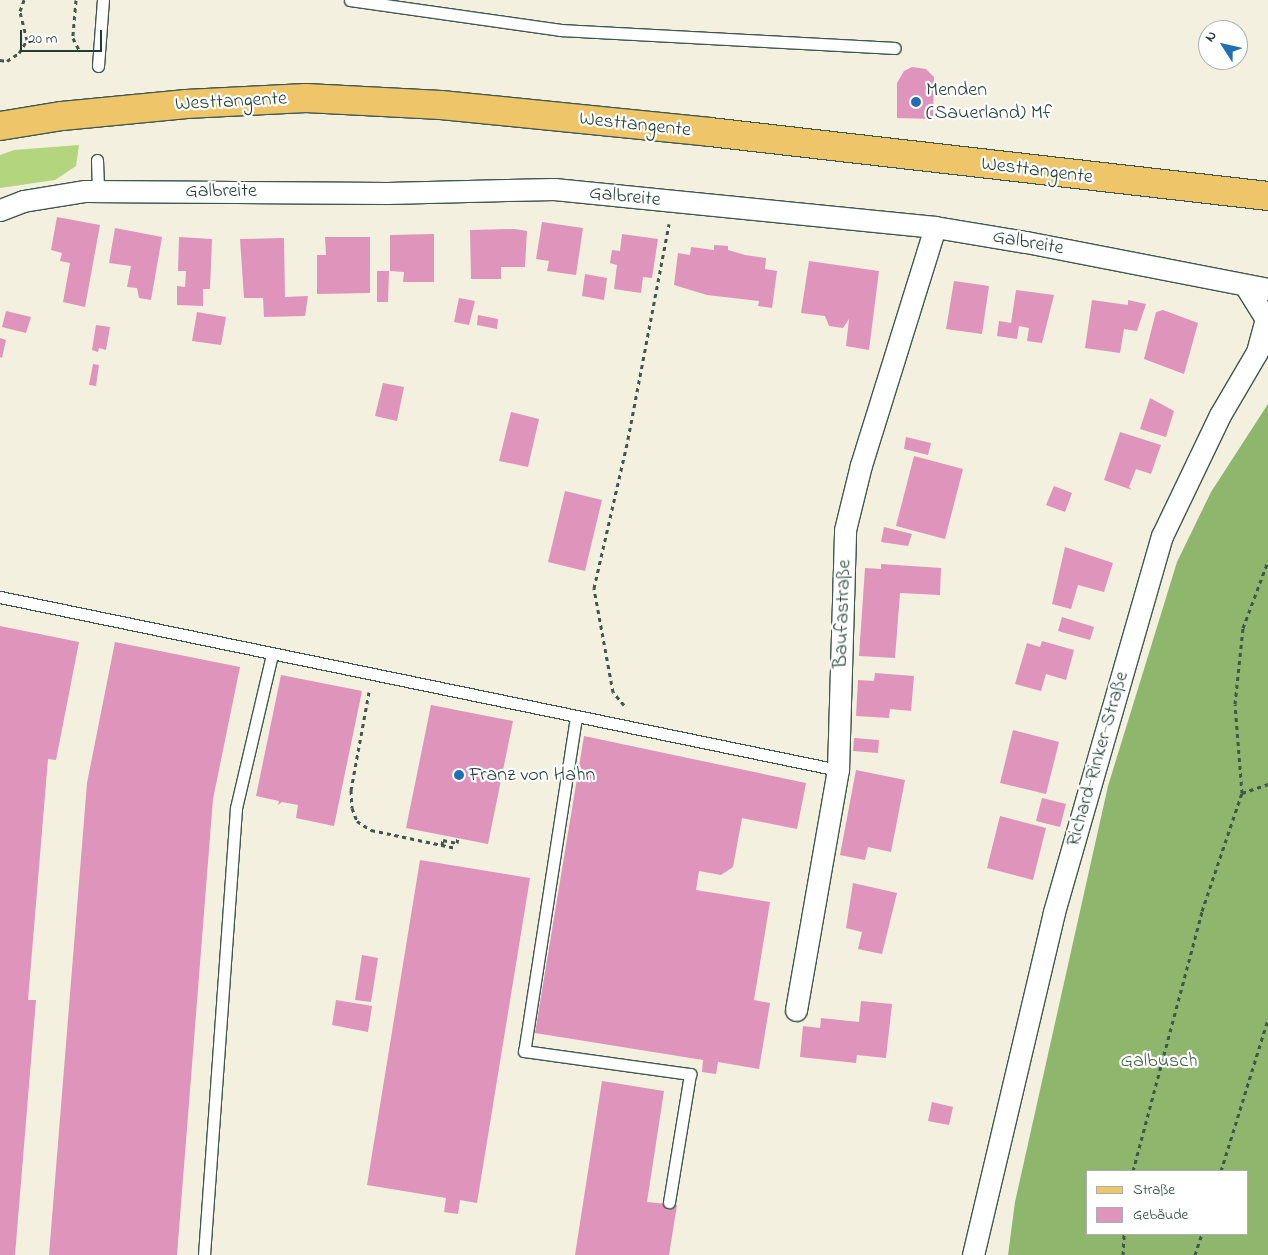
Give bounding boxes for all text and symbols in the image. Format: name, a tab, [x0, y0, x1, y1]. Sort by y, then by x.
scale bar	[22, 20, 105, 52]
north arrow	[1198, 20, 1248, 70]
text: N	[1200, 27, 1222, 47]
text: 20 m	[28, 28, 57, 50]
place label: Menden (Sauerland) Mf	[926, 78, 1052, 125]
street label: Westtangente	[174, 87, 288, 117]
marker: Menden (Sauerland) Mf	[910, 96, 922, 108]
street label: Westtangente	[578, 107, 692, 143]
street label: Westtangente	[980, 152, 1094, 190]
street label: Galbreite	[185, 179, 257, 203]
street label: Galbreite	[588, 181, 662, 213]
street label: Galbreite	[991, 225, 1065, 261]
street label: Baufastraße	[829, 559, 857, 669]
street label: Richard-Rinker-Straße	[1062, 669, 1134, 849]
place label: Franz von Hahn	[469, 763, 595, 787]
marker: Franz von Hahn	[453, 769, 465, 781]
park label: Galbusch	[1120, 1049, 1198, 1073]
legend	[1086, 1170, 1248, 1235]
text: Straße	[1133, 1179, 1175, 1201]
text: Gebäude	[1133, 1204, 1188, 1226]

